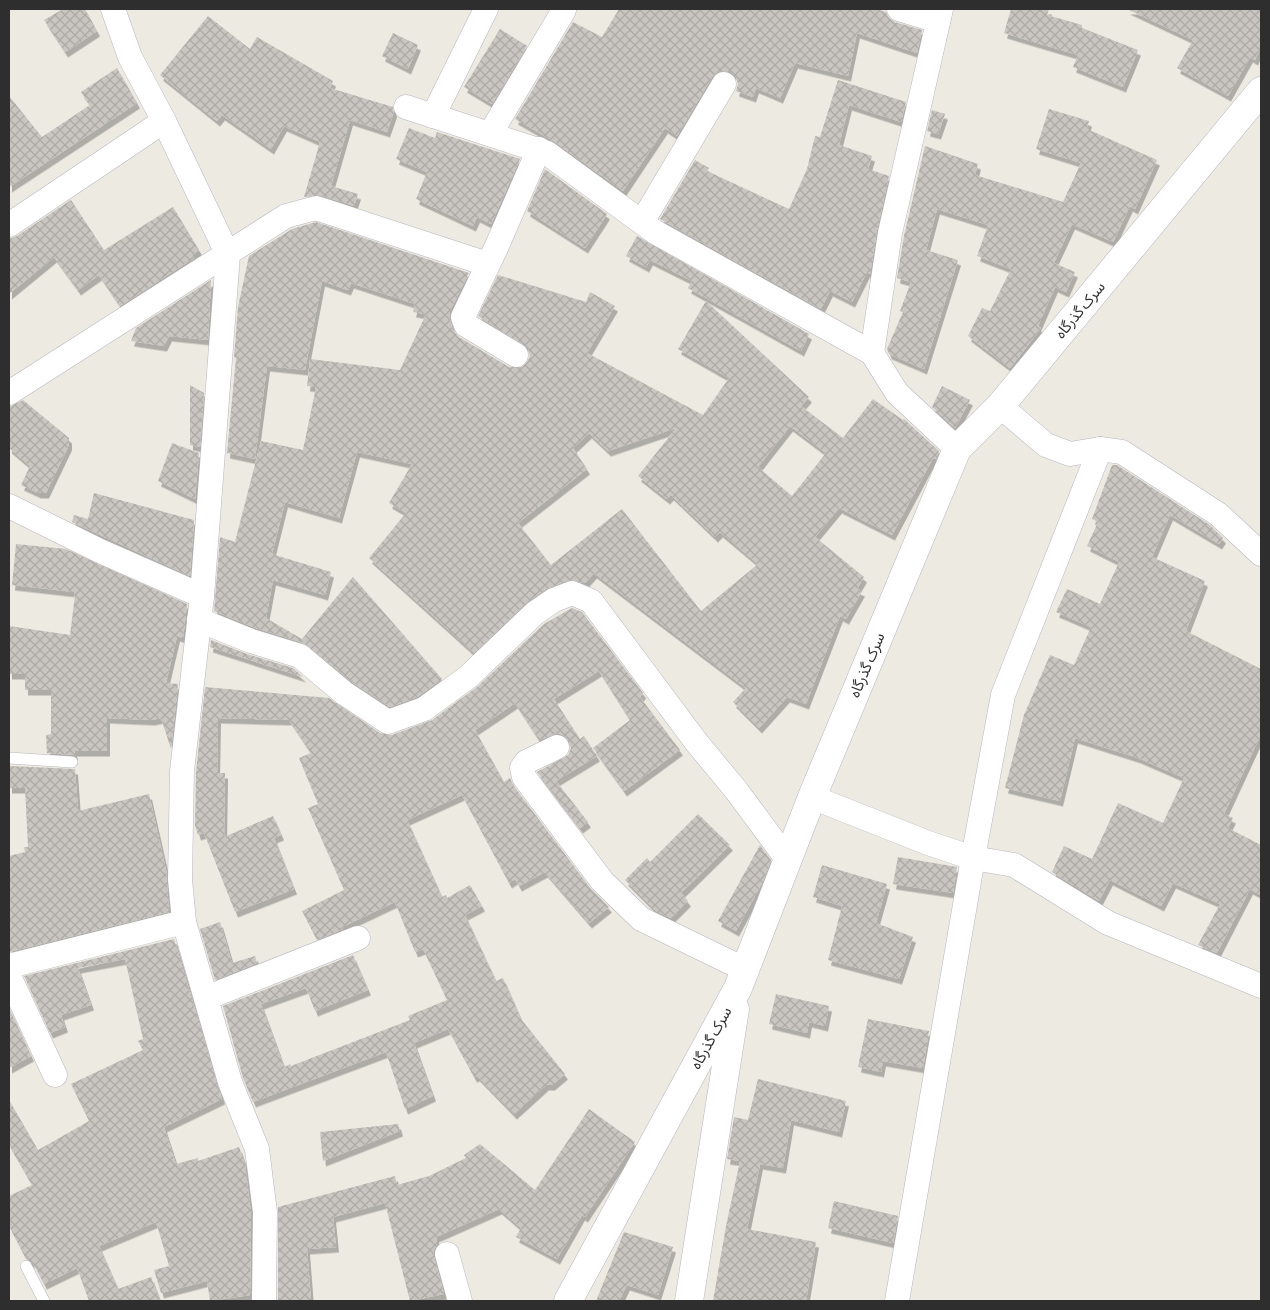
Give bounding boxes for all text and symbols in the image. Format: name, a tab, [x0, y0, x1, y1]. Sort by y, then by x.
street label: سرک گذرگاه	[1051, 278, 1110, 343]
street label: سرک گذرگاه	[845, 630, 890, 700]
street label: سرک گذرگاه	[687, 1004, 736, 1073]

